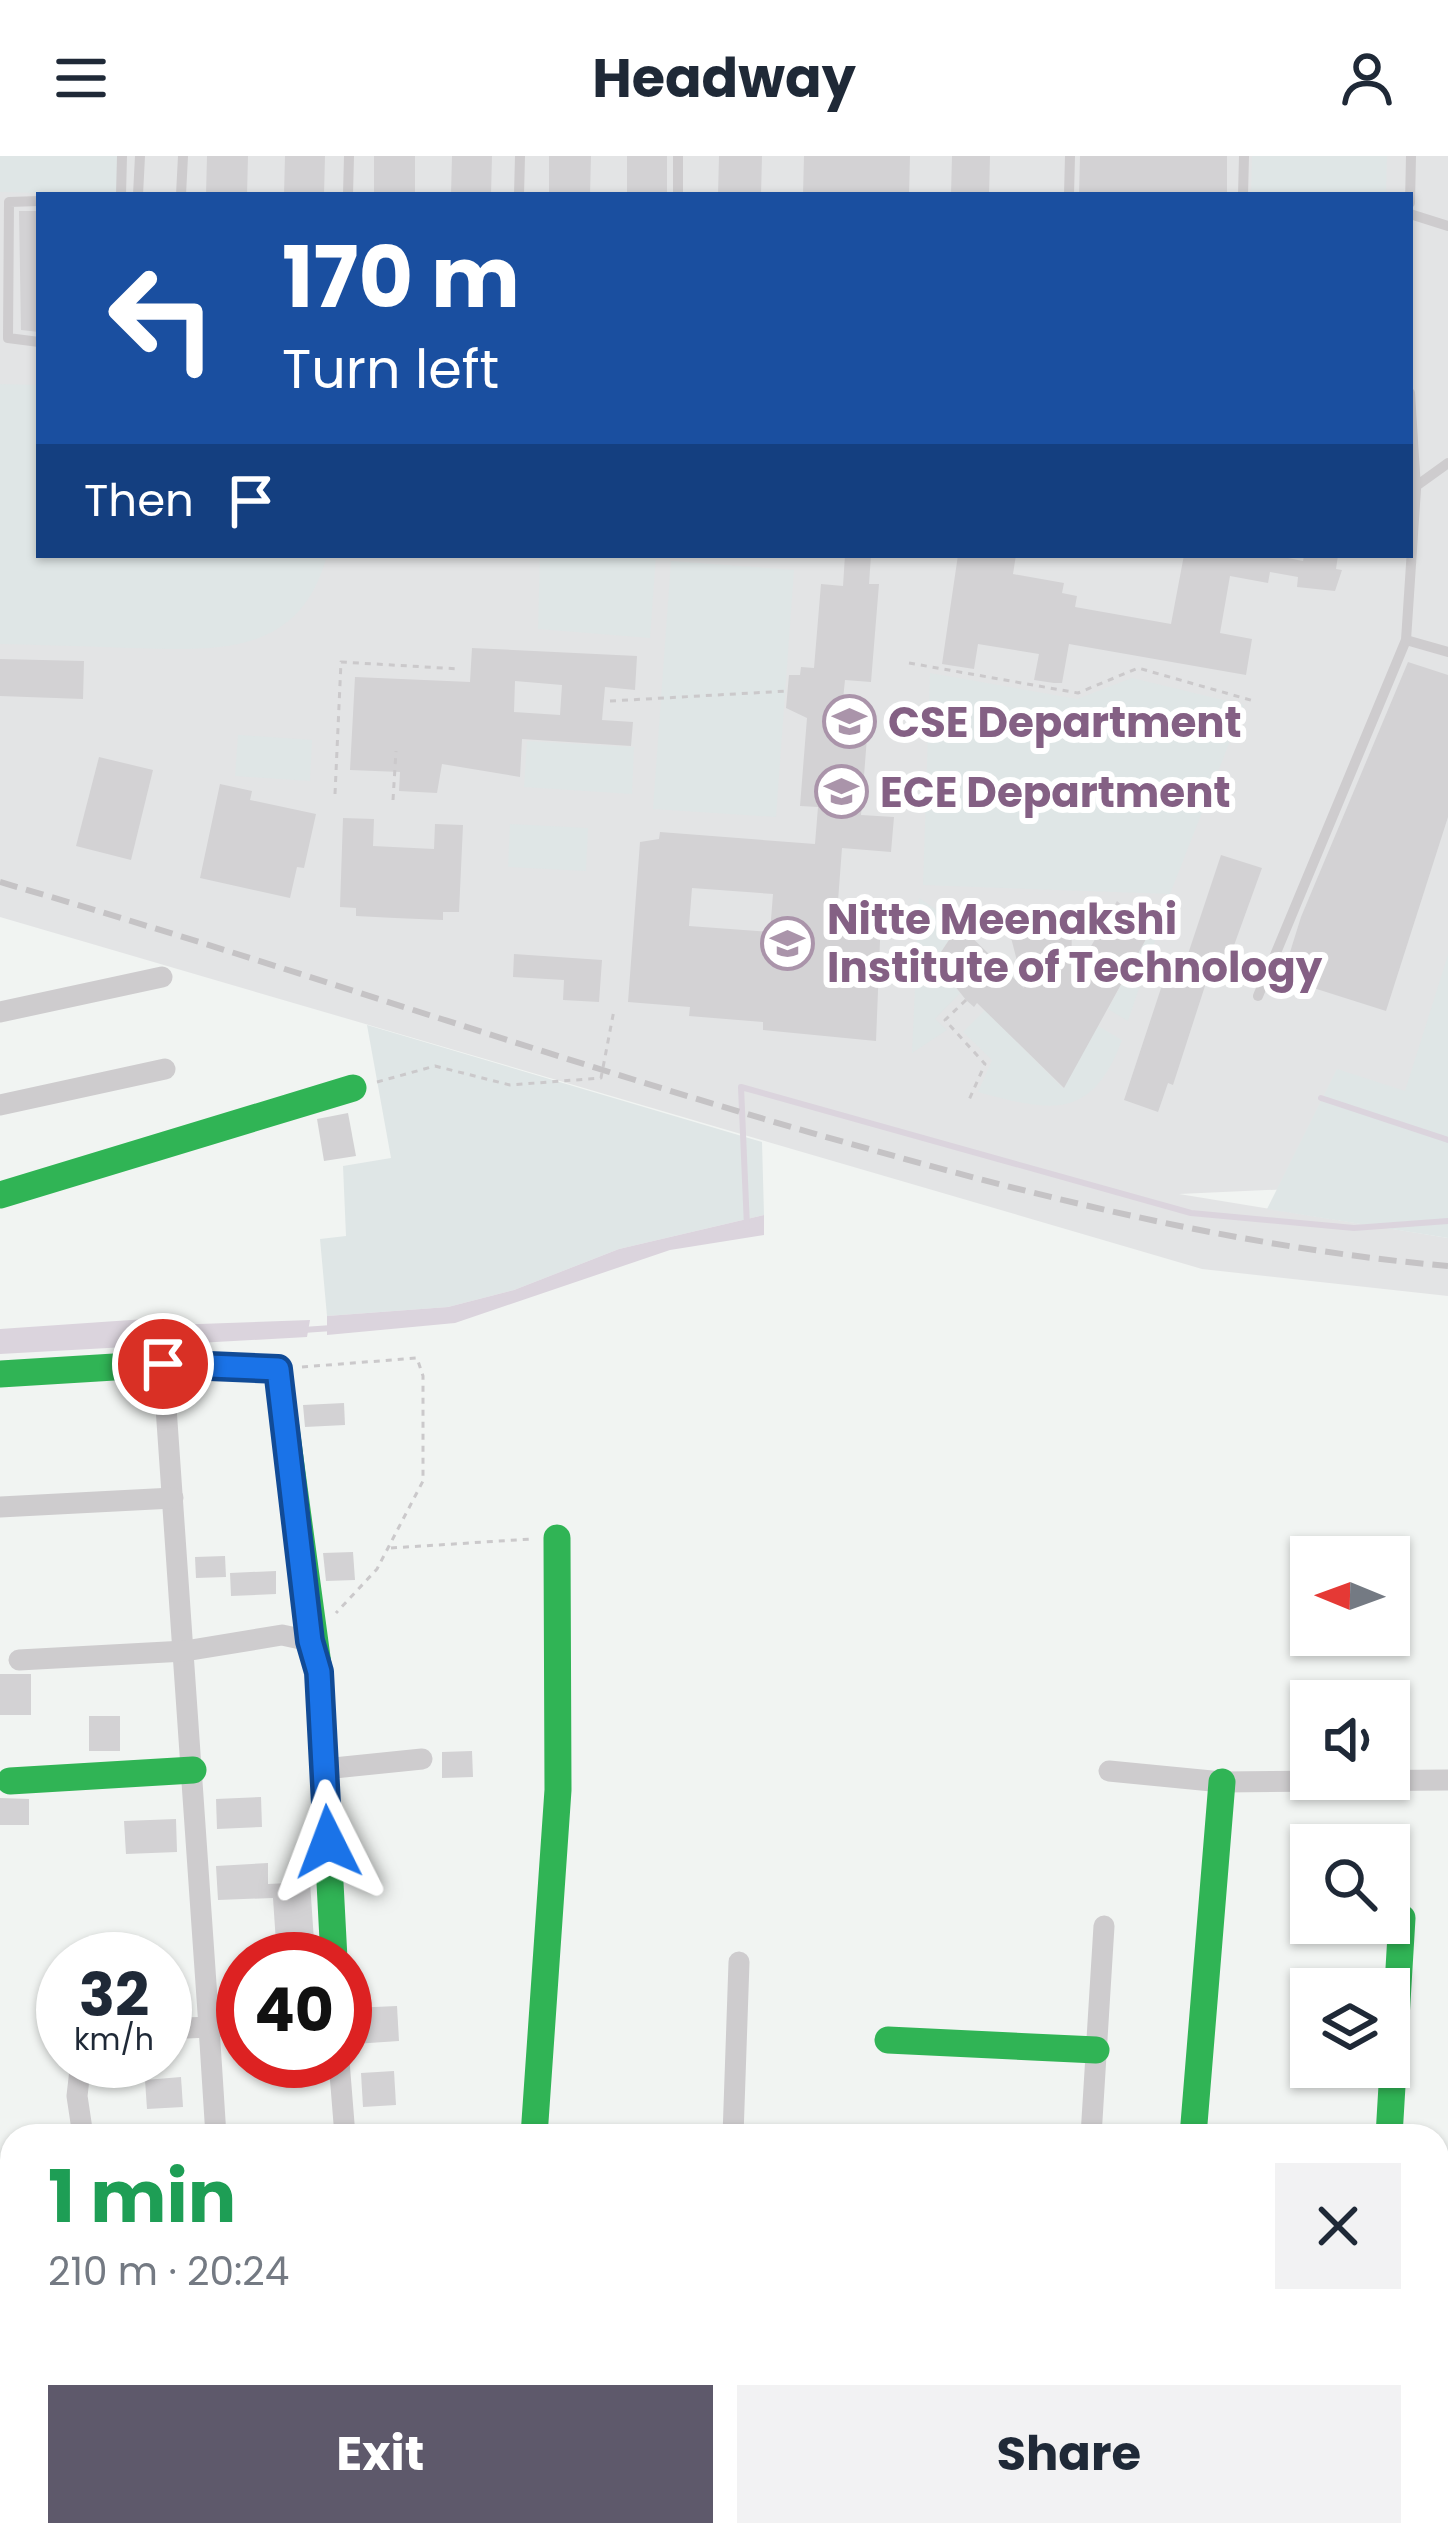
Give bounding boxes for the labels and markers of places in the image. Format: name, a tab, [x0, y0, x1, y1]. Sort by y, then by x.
place label: CSE Department	[888, 693, 1242, 752]
school or university icon: CSE Department	[821, 694, 877, 750]
place label: ECE Department	[880, 763, 1231, 822]
school or university icon: ECE Department	[813, 764, 869, 820]
place label: Nitte Meenakshi Institute of Technology	[827, 890, 1323, 997]
school or university icon: Nitte Meenakshi Institute of Technology	[760, 915, 816, 971]
pin	[112, 1313, 214, 1415]

